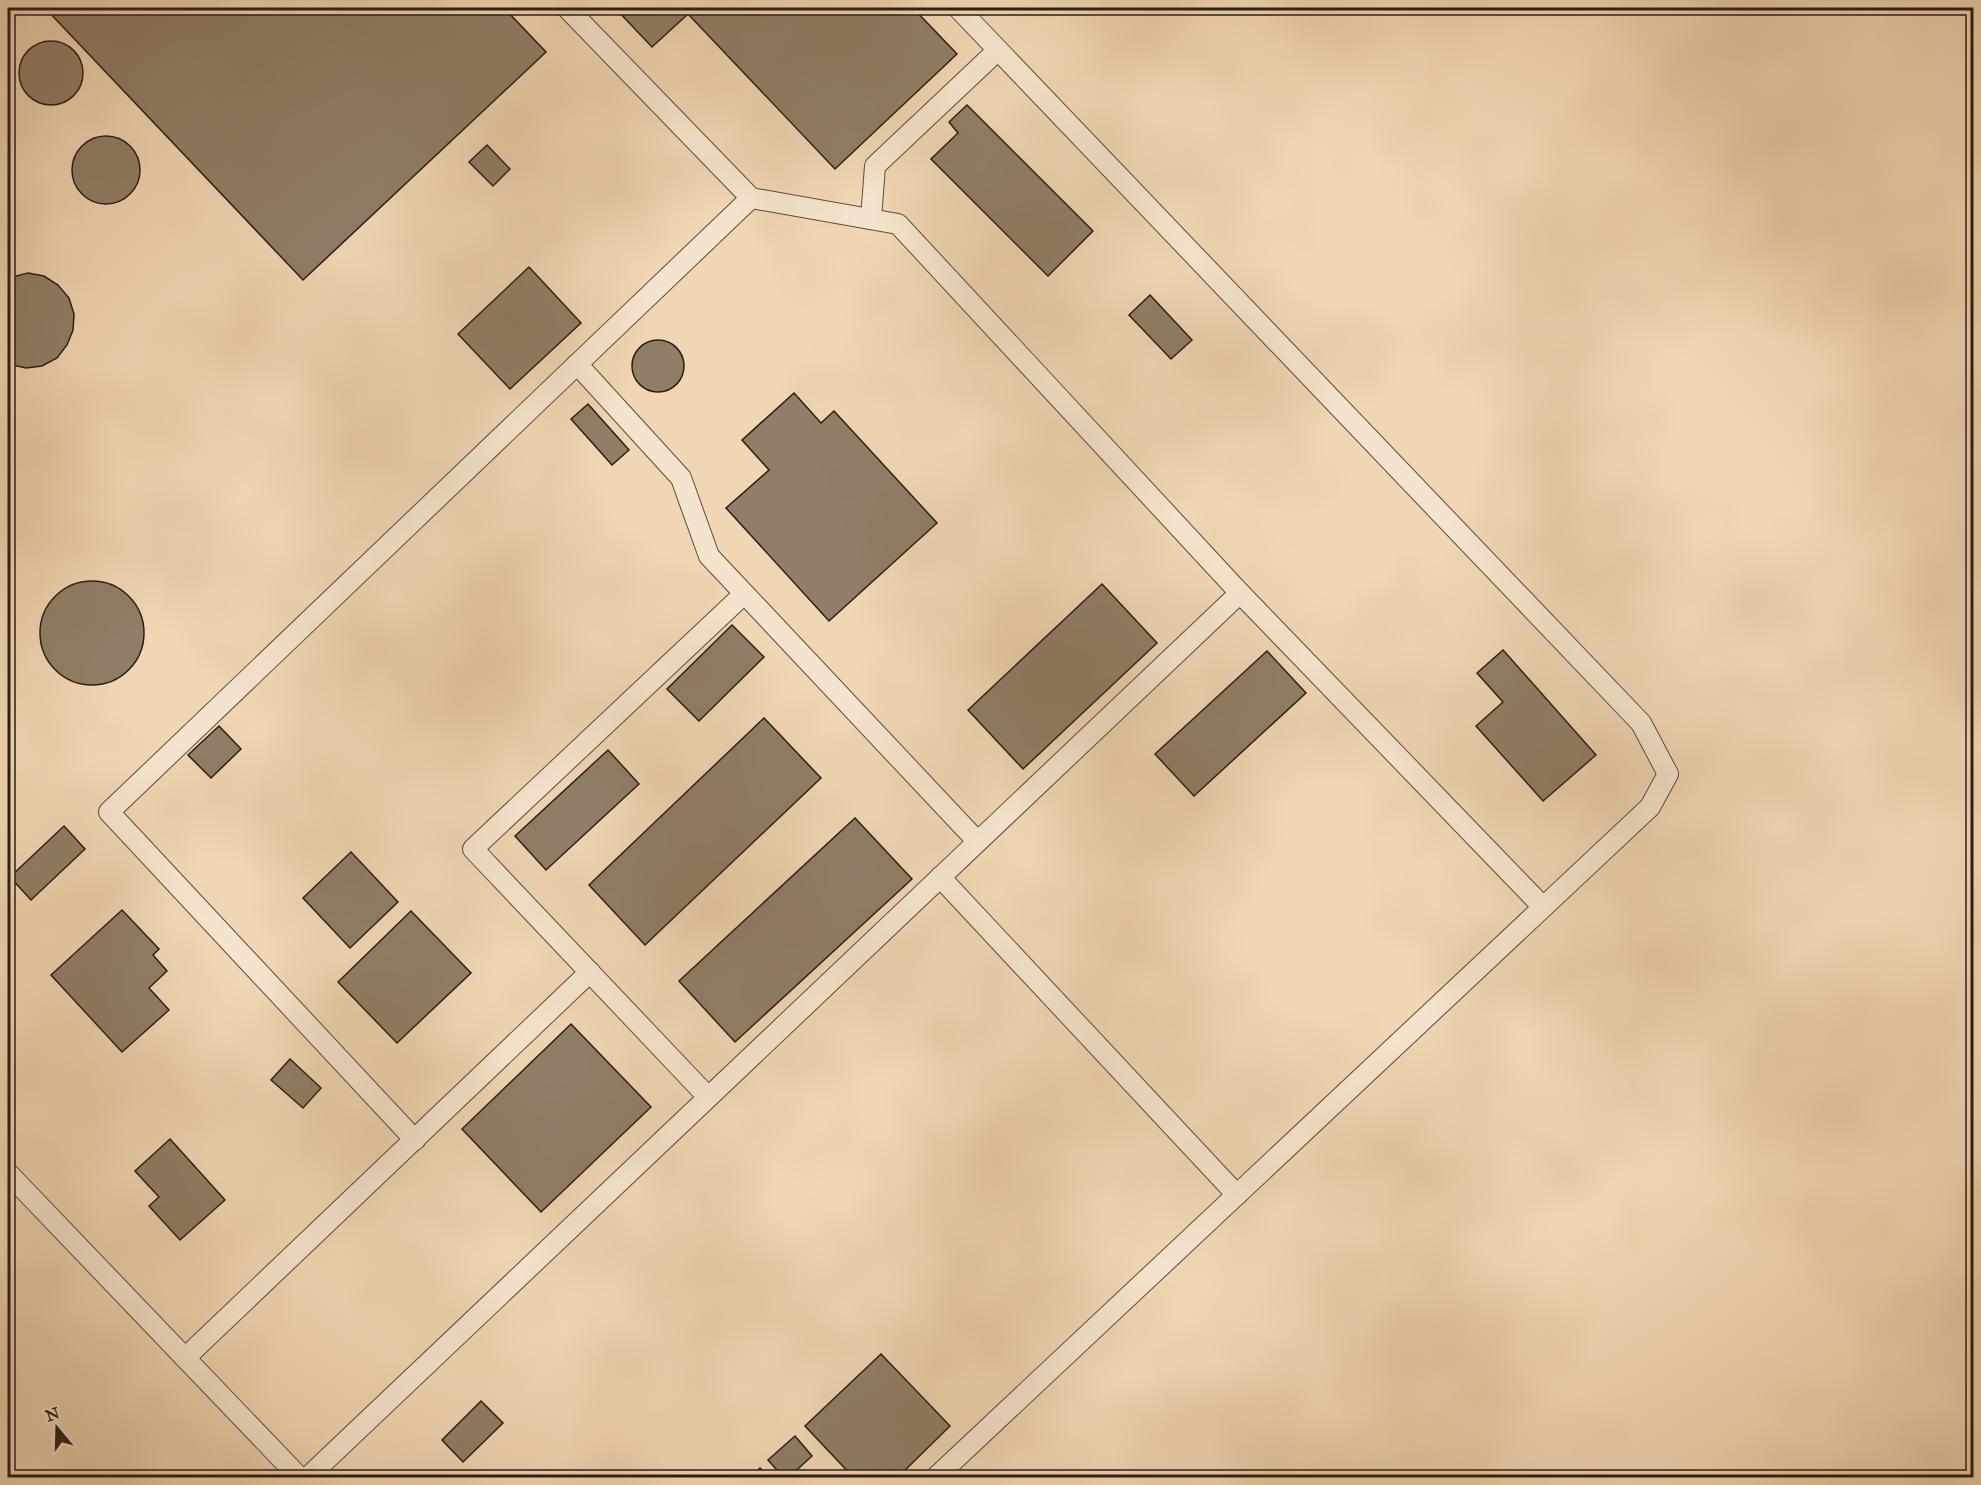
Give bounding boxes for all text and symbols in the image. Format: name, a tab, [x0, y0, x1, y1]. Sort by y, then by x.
north arrow	[27, 1398, 87, 1458]
text: N	[43, 1403, 62, 1425]

